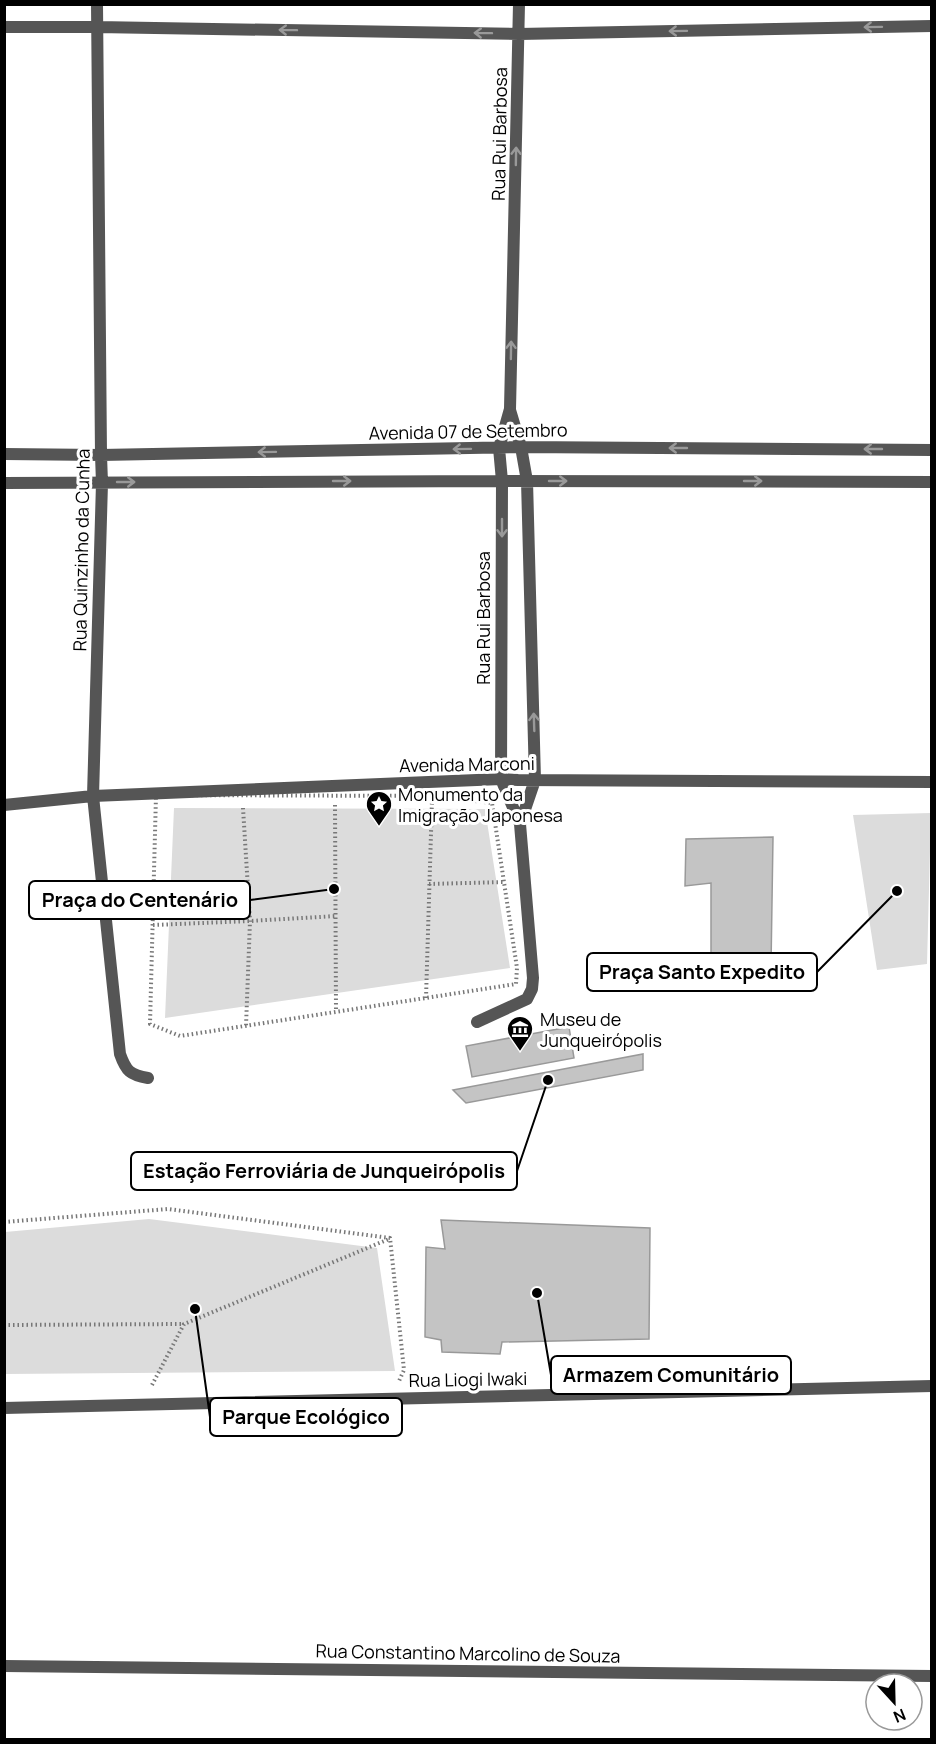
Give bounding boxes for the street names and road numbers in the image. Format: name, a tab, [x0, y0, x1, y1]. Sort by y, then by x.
street label: Rua Rui Barbosa	[486, 67, 512, 201]
street label: Avenida 07 de Setembro	[368, 417, 568, 445]
street label: Rua Quinzinho da Cunha	[67, 448, 95, 652]
street label: Rua Rui Barbosa	[471, 551, 495, 685]
street label: Avenida Marconi	[399, 751, 535, 777]
street label: Rua Liogi Iwaki	[408, 1366, 528, 1392]
street label: Rua Constantino Marcolino de Souza	[315, 1638, 621, 1668]

